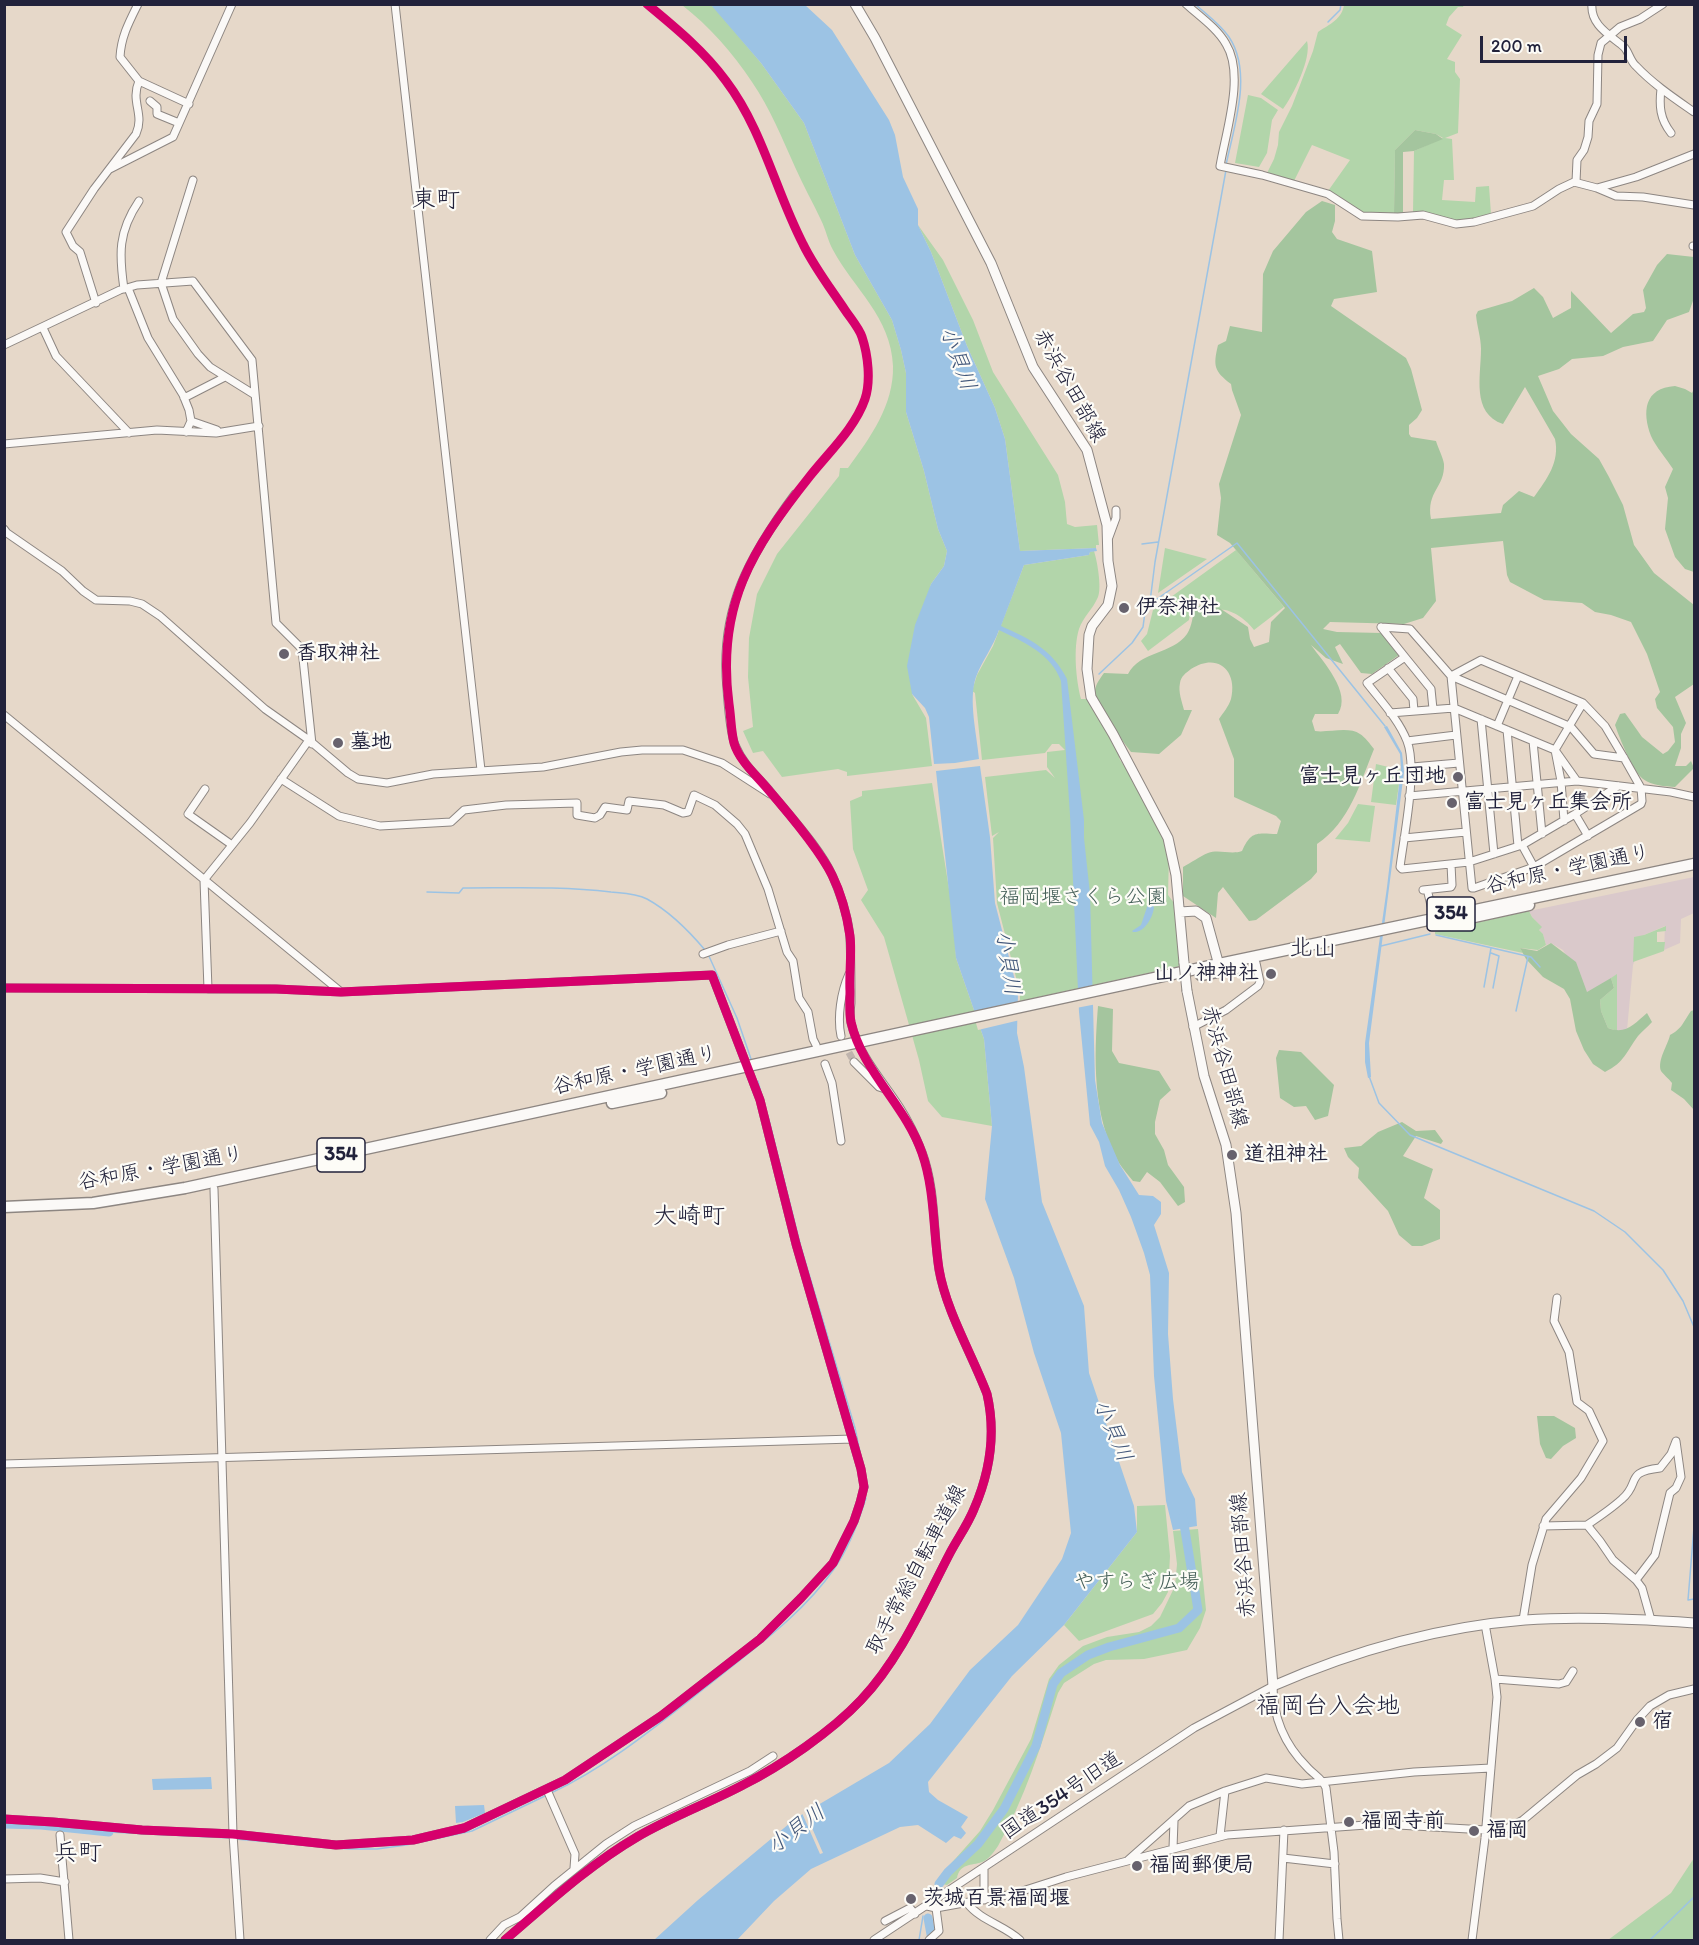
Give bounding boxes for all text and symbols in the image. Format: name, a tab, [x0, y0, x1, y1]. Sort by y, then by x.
scale bar	[1483, 24, 1630, 62]
text: 200 m	[1491, 35, 1542, 57]
district label: 東町	[412, 187, 460, 215]
water label: 小貝川	[933, 323, 981, 395]
street label: 赤浜谷田部線	[1027, 325, 1111, 447]
place label: 伊奈神社	[1136, 595, 1220, 621]
marker: 伊奈神社	[1117, 601, 1131, 615]
place label: 香取神社	[296, 641, 380, 667]
marker: 香取神社	[277, 647, 291, 661]
place label: 墓地	[350, 730, 392, 756]
marker: 墓地	[331, 736, 345, 750]
place label: 富士見ヶ丘団地	[1299, 764, 1446, 790]
marker: 富士見ヶ丘団地	[1451, 770, 1465, 784]
place label: 富士見ヶ丘集会所	[1464, 790, 1632, 816]
marker: 富士見ヶ丘集会所	[1445, 796, 1459, 810]
street label: 谷和原・学園通り	[1483, 840, 1653, 900]
park label: 福岡堰さくら公園	[999, 885, 1167, 911]
road number: 354	[1427, 897, 1475, 931]
water label: 小貝川	[989, 928, 1025, 998]
district label: 北山	[1289, 935, 1337, 963]
place label: 山ノ神神社	[1154, 961, 1259, 987]
marker: 山ノ神神社	[1264, 967, 1278, 981]
street label: 赤浜谷田部線	[1196, 1003, 1252, 1131]
street label: 谷和原・学園通り	[550, 1041, 720, 1101]
road number: 354	[317, 1138, 365, 1172]
street label: 谷和原・学園通り	[76, 1142, 246, 1196]
place label: 道祖神社	[1244, 1142, 1328, 1168]
marker: 道祖神社	[1225, 1148, 1239, 1162]
district label: 大崎町	[653, 1203, 725, 1231]
water label: 小貝川	[1087, 1395, 1137, 1467]
street label: 取手常総自転車道線	[862, 1481, 972, 1659]
street label: 赤浜谷田部線	[1227, 1491, 1261, 1619]
park label: やすらぎ広場	[1074, 1570, 1200, 1596]
district label: 福岡台入会地	[1256, 1693, 1400, 1721]
place label: 宿	[1652, 1709, 1673, 1735]
marker: 宿	[1633, 1715, 1647, 1729]
street label: 国道354号旧道	[997, 1746, 1127, 1846]
water label: 小貝川	[763, 1800, 831, 1860]
place label: 福岡寺前	[1361, 1809, 1445, 1835]
marker: 福岡寺前	[1342, 1815, 1356, 1829]
place label: 福岡	[1486, 1818, 1528, 1844]
marker: 福岡	[1467, 1824, 1481, 1838]
district label: 兵町	[54, 1840, 102, 1868]
place label: 福岡郵便局	[1149, 1853, 1254, 1879]
marker: 福岡郵便局	[1130, 1859, 1144, 1873]
place label: 茨城百景福岡堰	[923, 1886, 1070, 1912]
marker: 茨城百景福岡堰	[904, 1892, 918, 1906]

